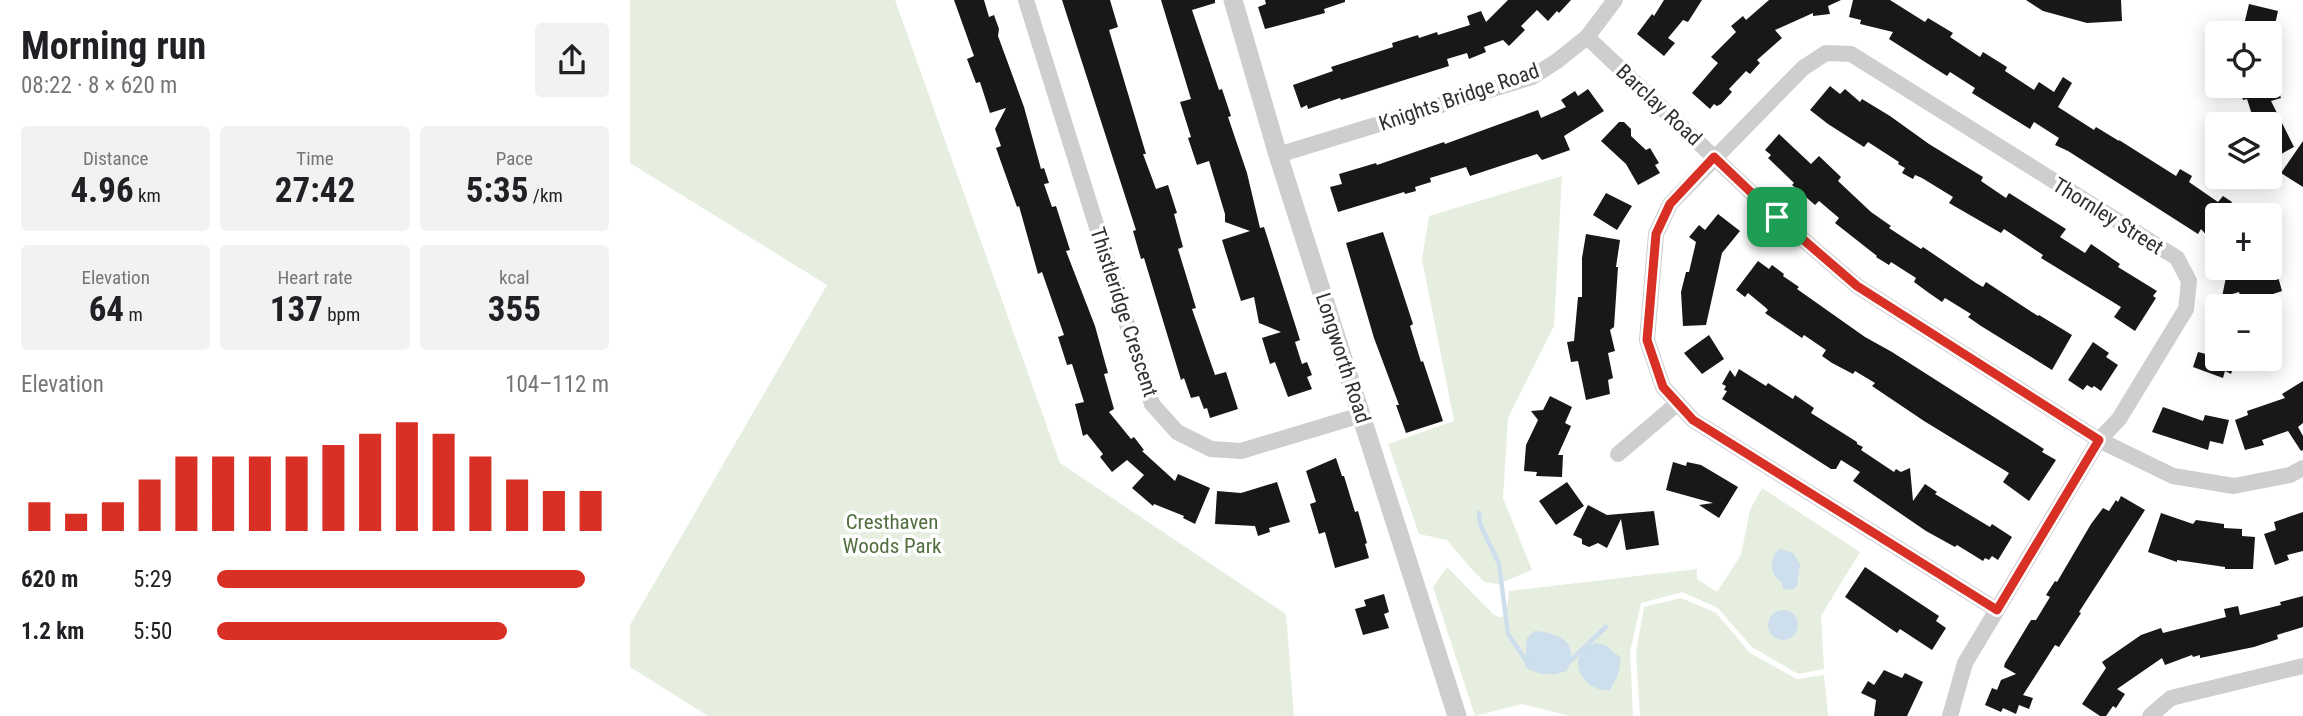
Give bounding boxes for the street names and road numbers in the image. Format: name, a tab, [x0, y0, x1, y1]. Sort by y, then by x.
street label: Knights Bridge Road	[1376, 58, 1542, 136]
street label: Barclay Road	[1611, 59, 1707, 151]
street label: Thornley Street	[2048, 173, 2168, 259]
street label: Thistleridge Crescent	[1085, 224, 1163, 400]
street label: Longworth Road	[1311, 290, 1375, 426]

